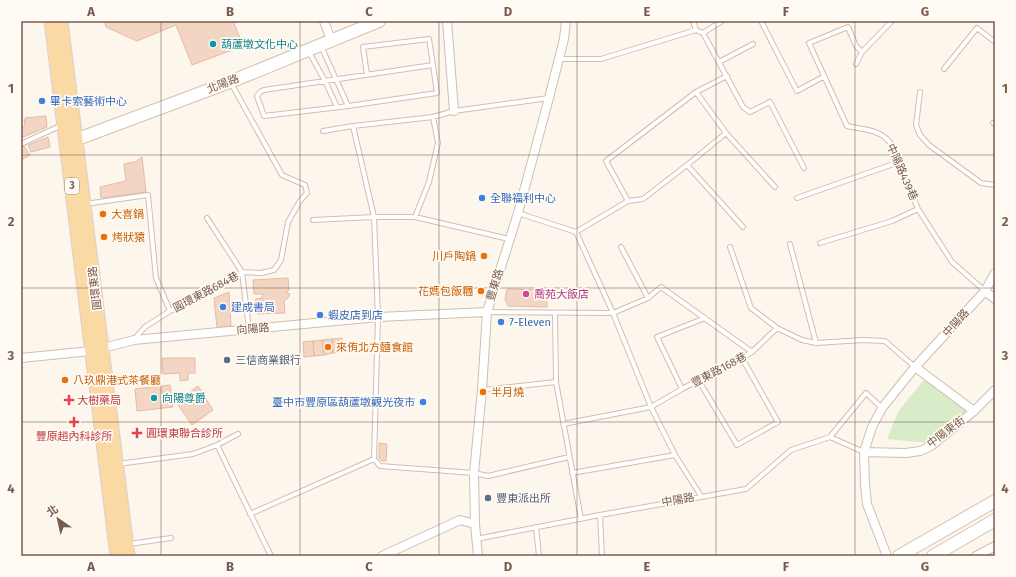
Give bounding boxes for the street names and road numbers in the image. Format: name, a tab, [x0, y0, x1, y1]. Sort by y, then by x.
street label: 北陽路	[205, 72, 241, 96]
street label: 中陽路439巷	[884, 142, 920, 202]
road number: 3	[65, 178, 79, 194]
street label: 圓環東路	[86, 265, 104, 311]
street label: 豐東路	[484, 267, 506, 303]
street label: 圓環東路684巷	[171, 269, 241, 315]
street label: 中陽路	[940, 306, 972, 340]
street label: 向陽路	[236, 321, 270, 337]
street label: 豐東路168巷	[689, 350, 749, 390]
street label: 中陽東街	[925, 414, 967, 450]
street label: 中陽路	[661, 491, 695, 509]

